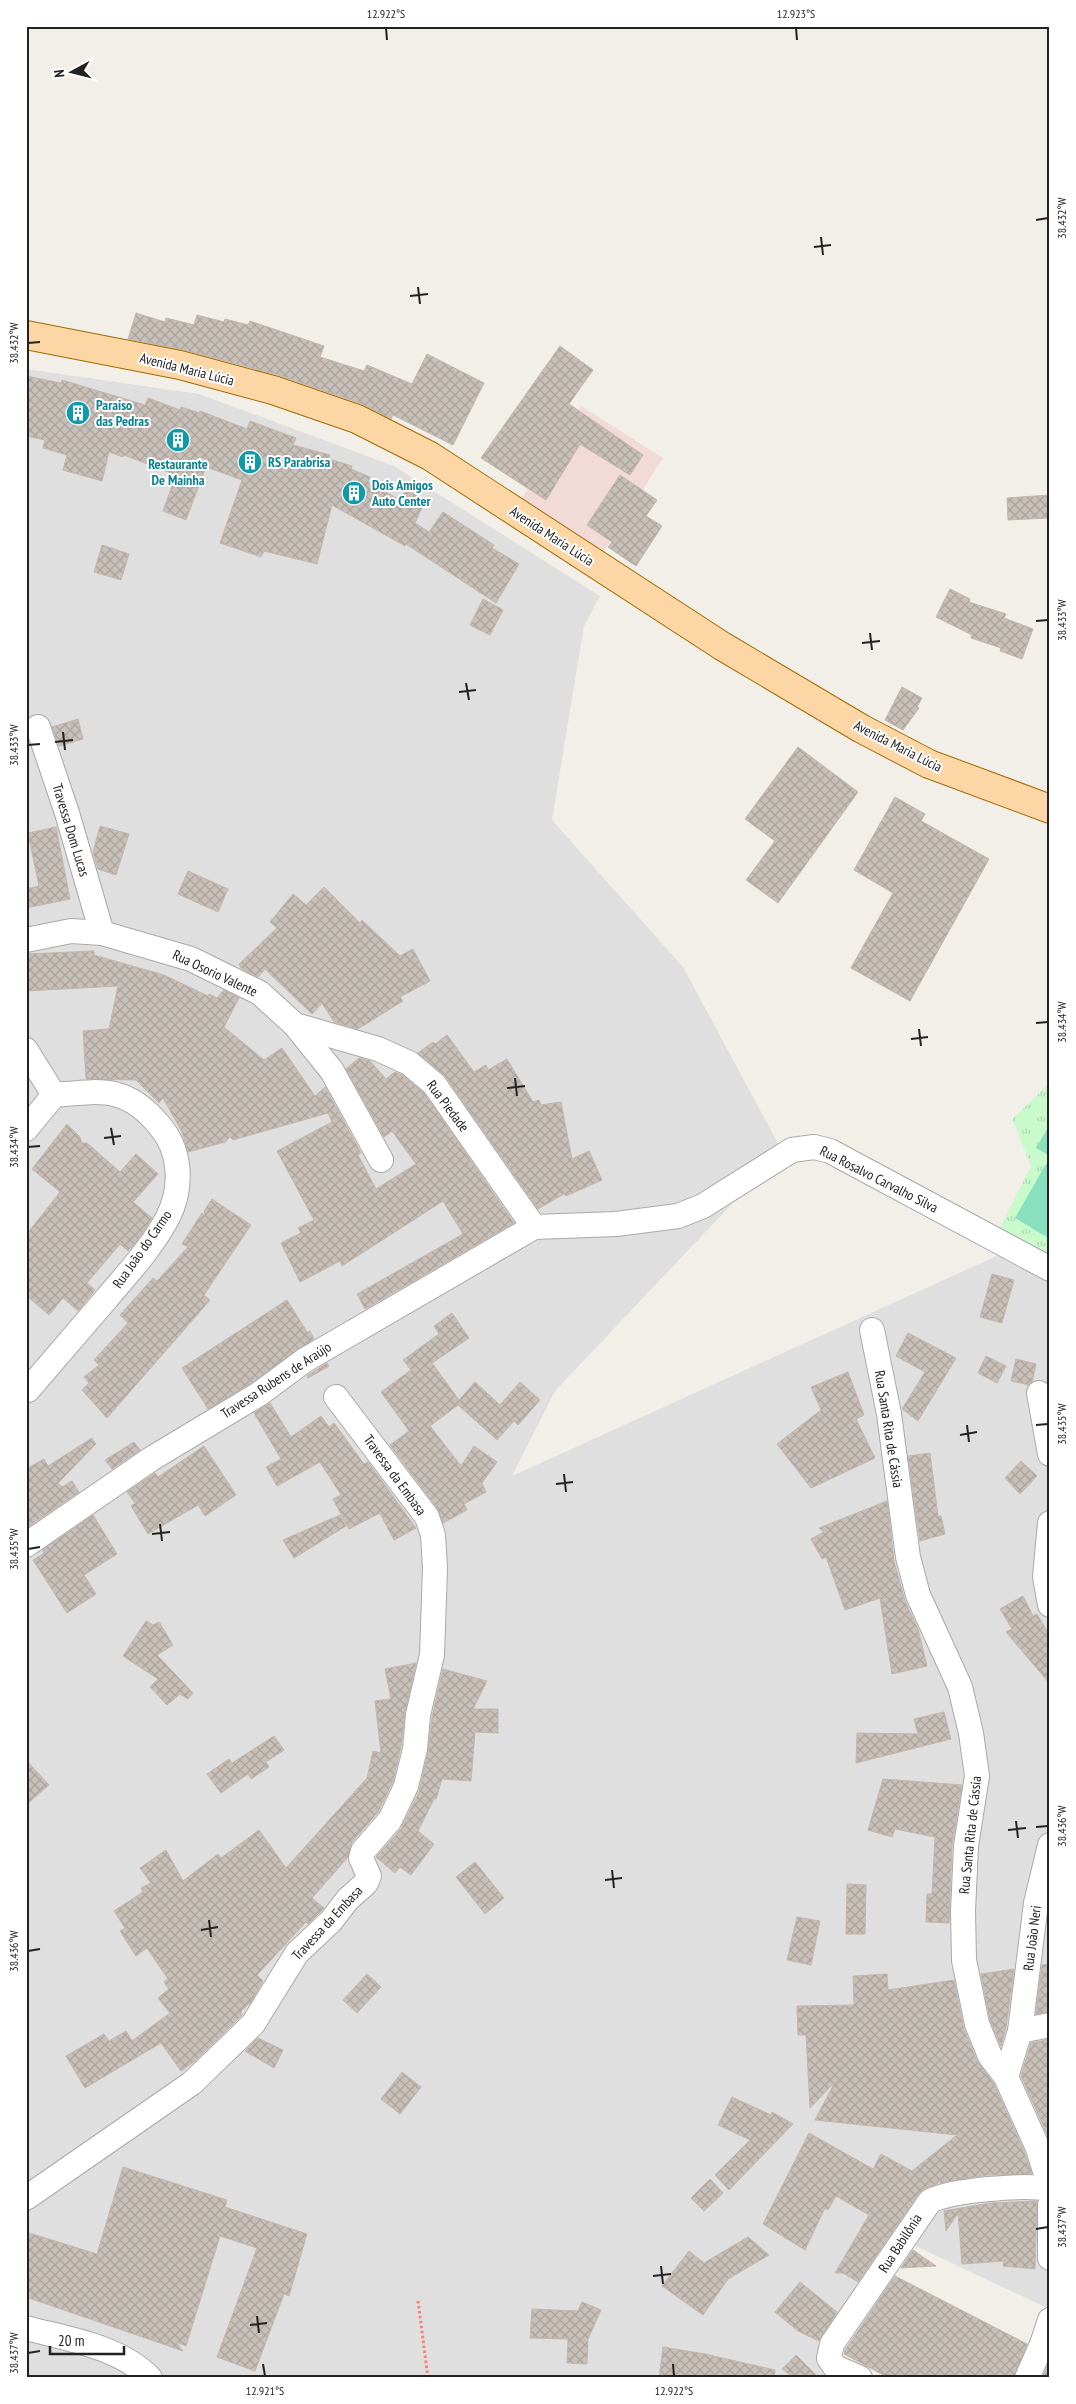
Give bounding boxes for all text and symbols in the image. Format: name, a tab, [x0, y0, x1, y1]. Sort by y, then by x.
text: 12.922°S	[367, 6, 405, 21]
text: 12.923°S	[777, 6, 815, 21]
north arrow	[48, 48, 98, 98]
text: N	[50, 69, 68, 78]
text: 38.432°W	[1054, 197, 1069, 239]
text: 38.432°W	[6, 322, 21, 364]
street label: Avenida Maria Lúcia	[138, 349, 236, 389]
place label: Paraiso das Pedras	[96, 396, 149, 430]
building icon: Paraiso das Pedras	[65, 400, 91, 426]
building icon: Restaurante De Mainha	[165, 427, 191, 453]
building icon: RS Parabrisa	[237, 449, 263, 475]
place label: RS Parabrisa	[268, 453, 330, 471]
place label: Restaurante De Mainha	[148, 455, 208, 489]
place label: Dois Amigos Auto Center	[371, 476, 433, 510]
building icon: Dois Amigos Auto Center	[341, 480, 367, 506]
street label: Avenida Maria Lúcia	[507, 502, 597, 570]
text: 38.433°W	[1054, 599, 1069, 641]
street label: Avenida Maria Lúcia	[851, 716, 945, 776]
text: 38.433°W	[6, 724, 21, 766]
street label: Travessa Dom Lucas	[48, 781, 94, 879]
street label: Rua Osorio Valente	[170, 945, 261, 1001]
text: 38.434°W	[1054, 1001, 1069, 1043]
street label: Rua Piedade	[423, 1077, 473, 1136]
text: 38.434°W	[6, 1126, 21, 1168]
street label: Rua Rosalvo Carvalho Silva	[817, 1141, 941, 1217]
street label: Rua João do Carmo	[108, 1206, 176, 1292]
street label: Travessa Rubens de Araújo	[217, 1338, 335, 1422]
street label: Rua Santa Rita de Cássia	[871, 1369, 907, 1489]
text: 38.435°W	[1054, 1403, 1069, 1445]
street label: Travessa da Embasa	[360, 1431, 430, 1519]
text: 38.435°W	[6, 1528, 21, 1570]
street label: Rua Santa Rita de Cássia	[955, 1775, 985, 1895]
text: 38.436°W	[1054, 1805, 1069, 1847]
street label: Travessa da Embasa	[288, 1882, 366, 1964]
street label: Rua João Neri	[1019, 1904, 1045, 1972]
text: 38.436°W	[6, 1930, 21, 1972]
text: 38.437°W	[1054, 2206, 1069, 2248]
street label: Rua Babilônia	[874, 2210, 926, 2276]
scale bar	[50, 2324, 124, 2356]
text: 20 m	[58, 2331, 84, 2350]
text: 38.437°W	[6, 2332, 21, 2374]
text: 12.921°S	[246, 2383, 284, 2398]
text: 12.922°S	[655, 2383, 693, 2398]

